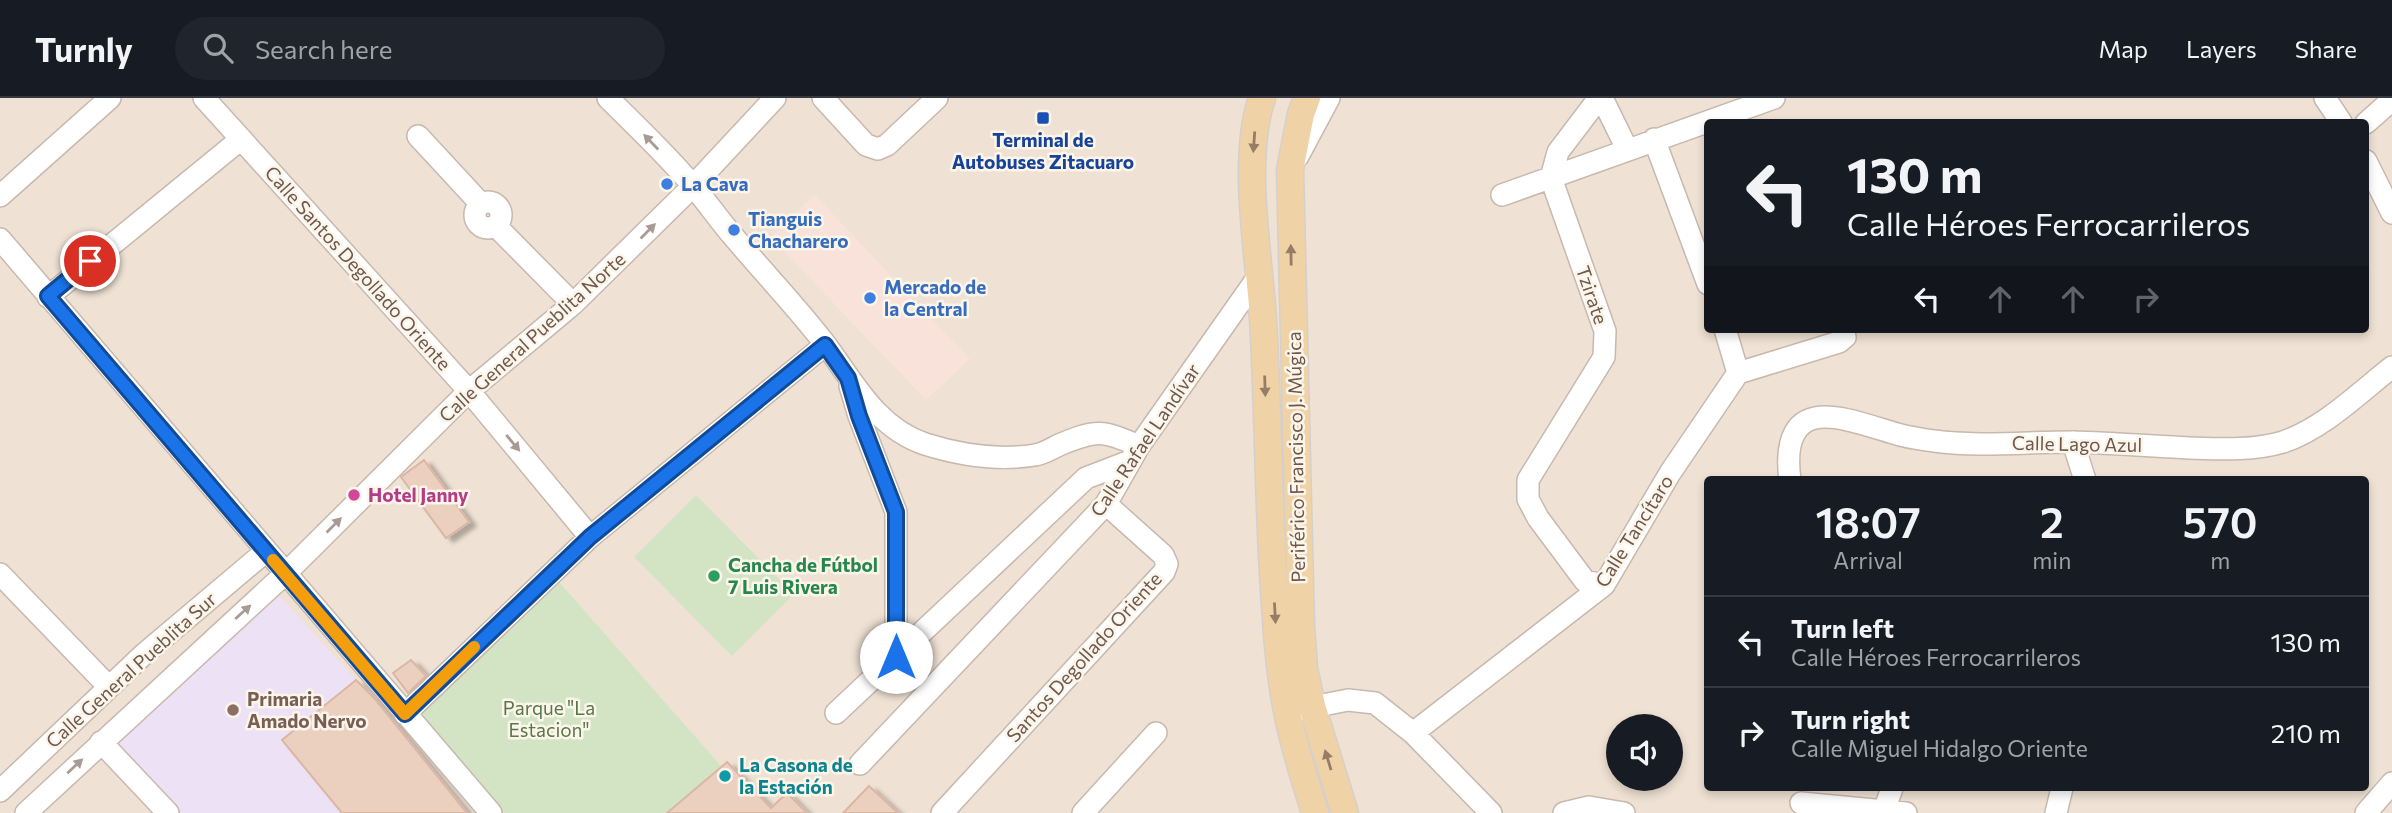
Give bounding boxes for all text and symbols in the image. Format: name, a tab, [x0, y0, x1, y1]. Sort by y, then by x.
search box	[175, 17, 665, 80]
text: Turnly	[35, 28, 133, 69]
icon: search	[199, 29, 237, 67]
text: Search here	[255, 33, 392, 64]
text: Map	[2099, 34, 2148, 63]
text: Layers	[2186, 34, 2257, 63]
text: Share	[2295, 34, 2357, 63]
marker: Terminal de Autobuses Zitacuaro	[1035, 110, 1051, 126]
place label: Terminal de Autobuses Zitacuaro	[952, 128, 1134, 173]
one-way arrow	[1248, 132, 1259, 154]
one-way arrow	[643, 134, 659, 150]
text: 130 m	[1847, 143, 1982, 203]
icon: left	[1732, 147, 1823, 238]
street label: Calle Santos Degollado Oriente	[261, 161, 456, 375]
place label: La Cava	[681, 172, 749, 195]
marker: La Cava	[659, 176, 675, 192]
text: Calle Héroes Ferrocarrileros	[1847, 203, 2250, 243]
place label: Tianguis Chacharero	[748, 207, 849, 252]
marker: Tianguis Chacharero	[726, 222, 742, 238]
one-way arrow	[639, 223, 655, 240]
pin	[60, 231, 120, 291]
icon: arrive	[71, 242, 109, 280]
one-way arrow	[1286, 243, 1297, 265]
street label: Calle General Pueblita Norte	[434, 247, 630, 426]
street label: Tzirate	[1572, 263, 1613, 327]
place label: Mercado de la Central	[884, 275, 986, 320]
icon: left	[1908, 280, 1946, 318]
icon: ahead	[1981, 280, 2019, 318]
icon: ahead	[2054, 280, 2092, 318]
icon: right	[2127, 280, 2165, 318]
marker: Mercado de la Central	[862, 290, 878, 306]
street label: Periférico Francisco J. Múgica	[1282, 331, 1309, 583]
street label: Calle Rafael Landívar	[1085, 359, 1204, 520]
one-way arrow	[1259, 375, 1271, 397]
street label: Calle Lago Azul	[2012, 431, 2142, 456]
one-way arrow	[505, 435, 520, 452]
street label: Calle Tancítaro	[1590, 470, 1677, 591]
place label: Hotel Janny	[368, 483, 469, 506]
marker: Hotel Janny	[346, 487, 362, 503]
text: 18:07	[1815, 495, 1921, 547]
text: 2	[2040, 495, 2064, 547]
text: 570	[2183, 495, 2258, 547]
one-way arrow	[325, 518, 342, 534]
text: Arrival	[1833, 546, 1903, 574]
text: min	[2032, 546, 2071, 574]
text: m	[2210, 546, 2230, 574]
place label: Cancha de Fútbol 7 Luis Rivera	[728, 553, 878, 598]
street label: Santos Degollado Oriente	[1001, 567, 1166, 746]
marker: Cancha de Fútbol 7 Luis Rivera	[706, 568, 722, 584]
street label: Calle General Pueblita Sur	[41, 587, 221, 752]
one-way arrow	[1270, 602, 1281, 624]
one-way arrow	[234, 605, 251, 621]
text: Turn left	[1791, 612, 1894, 643]
position arrow	[859, 620, 933, 694]
icon: left	[1732, 623, 1770, 661]
text: 130 m	[2270, 626, 2341, 657]
text: Calle Héroes Ferrocarrileros	[1791, 643, 2081, 671]
place label: Primaria Amado Nervo	[247, 687, 367, 732]
park label: Parque "La Estacion"	[503, 696, 595, 741]
marker: Primaria Amado Nervo	[225, 702, 241, 718]
text: Turn right	[1791, 703, 1910, 734]
map controls	[1606, 714, 1683, 791]
button: sound	[1606, 714, 1683, 791]
icon: right	[1732, 714, 1770, 752]
text: 210 m	[2271, 717, 2341, 748]
text: Calle Miguel Hidalgo Oriente	[1791, 734, 2088, 762]
one-way arrow	[1323, 749, 1333, 770]
place label: La Casona de la Estación	[739, 753, 853, 798]
one-way arrow	[66, 759, 83, 775]
marker: La Casona de la Estación	[717, 768, 733, 784]

